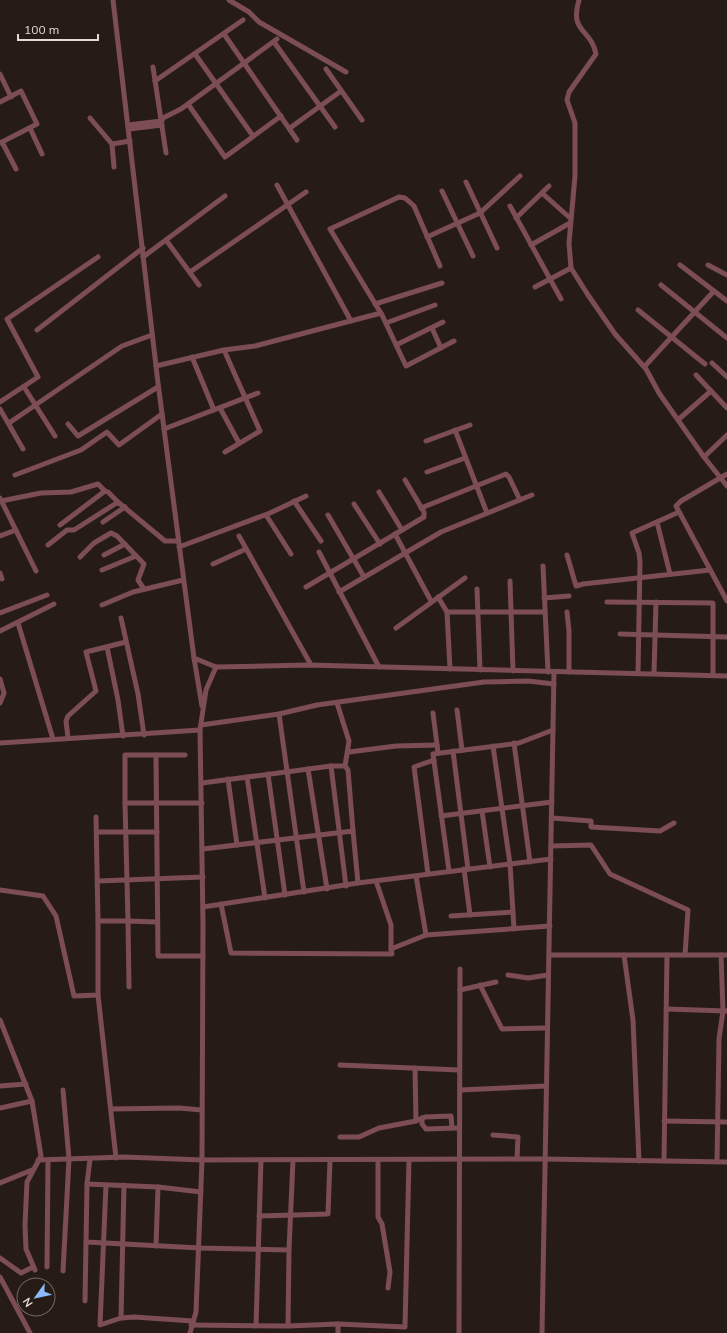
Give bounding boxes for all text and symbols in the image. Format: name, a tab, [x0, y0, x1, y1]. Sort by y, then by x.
scale bar	[18, 16, 98, 42]
text: 100 m	[24, 22, 59, 37]
north arrow	[16, 1277, 56, 1317]
text: N	[19, 1295, 36, 1310]

